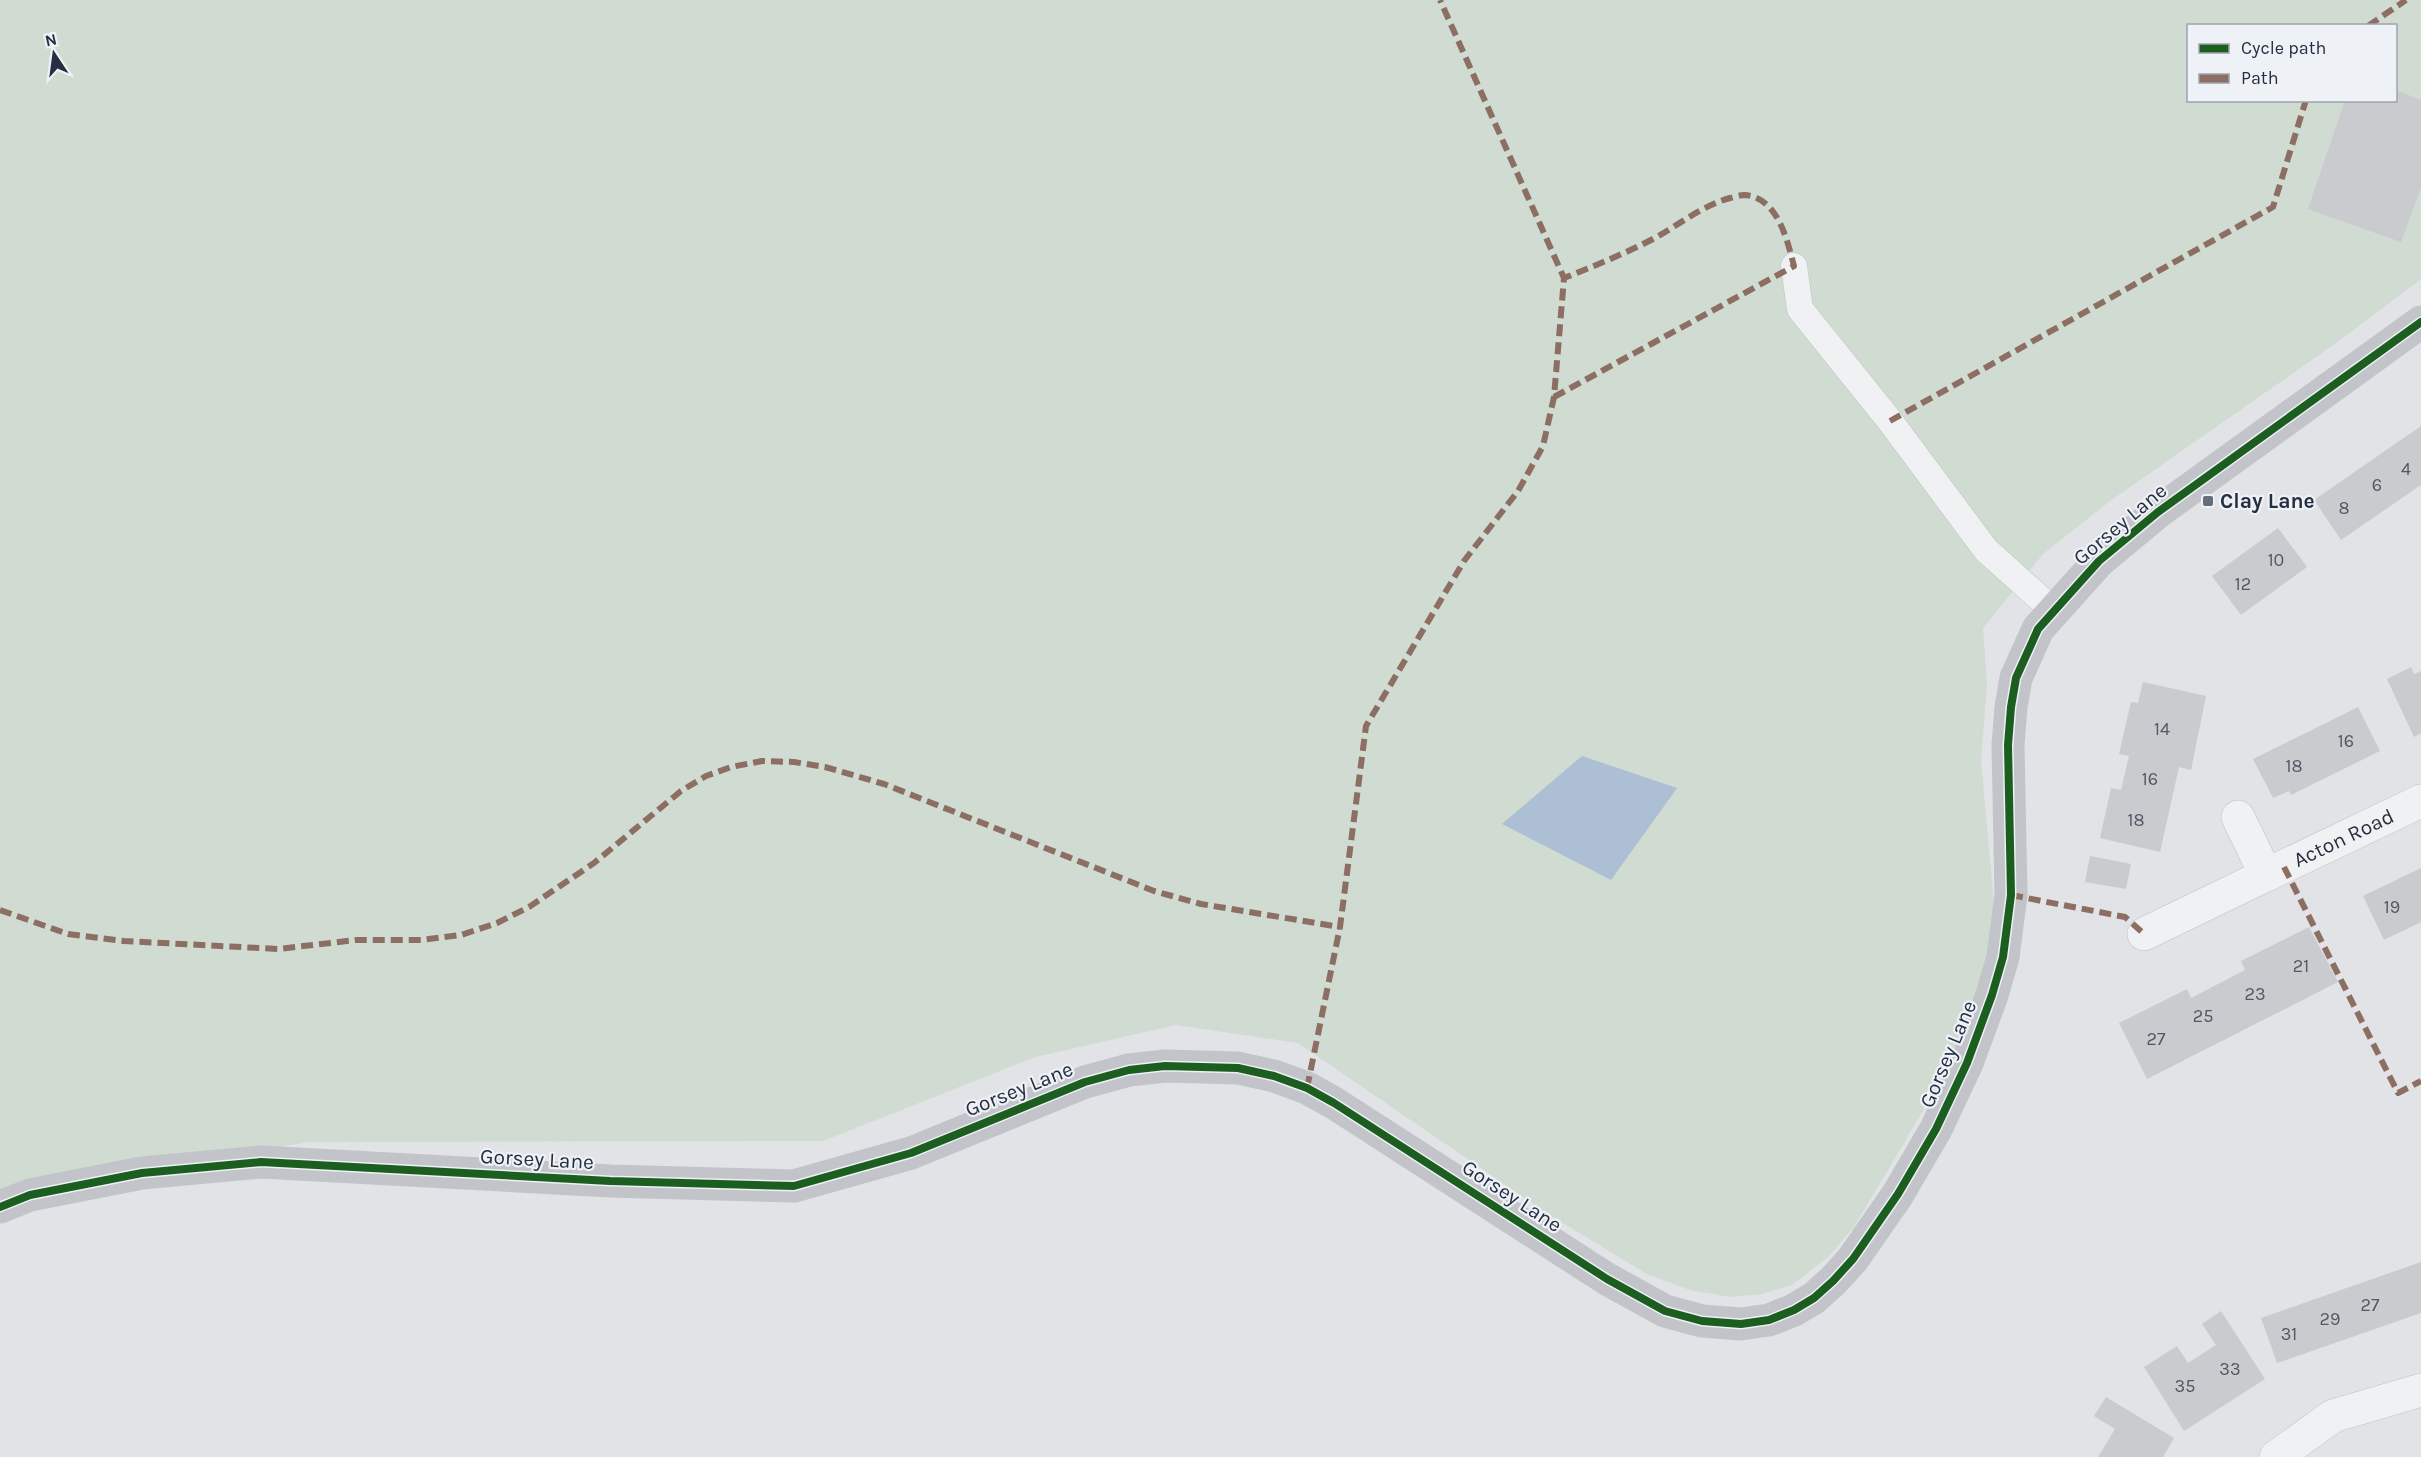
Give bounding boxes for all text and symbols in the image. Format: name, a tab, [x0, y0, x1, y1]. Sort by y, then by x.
north arrow	[24, 24, 84, 84]
legend	[2187, 24, 2397, 102]
text: N	[43, 29, 58, 50]
text: Cycle path	[2241, 37, 2326, 59]
text: Path	[2241, 67, 2279, 89]
house number: 4	[2401, 458, 2411, 480]
house number: 6	[2372, 474, 2382, 496]
street label: Gorsey Lane	[2069, 478, 2171, 570]
place label: Clay Lane	[2220, 489, 2315, 513]
marker: Clay Lane	[2201, 494, 2215, 508]
house number: 8	[2338, 497, 2350, 519]
house number: 10	[2268, 549, 2284, 571]
house number: 12	[2235, 573, 2251, 595]
house number: 14	[2154, 718, 2170, 740]
house number: 16	[2338, 730, 2354, 752]
house number: 18	[2285, 755, 2303, 777]
house number: 16	[2142, 768, 2158, 790]
street label: Acton Road	[2290, 804, 2398, 872]
house number: 18	[2127, 809, 2145, 831]
house number: 19	[2384, 896, 2400, 918]
house number: 21	[2293, 955, 2309, 977]
house number: 23	[2244, 983, 2266, 1005]
street label: Gorsey Lane	[1915, 997, 1981, 1111]
house number: 25	[2193, 1005, 2213, 1027]
house number: 27	[2147, 1028, 2166, 1050]
street label: Gorsey Lane	[962, 1057, 1076, 1121]
street label: Gorsey Lane	[479, 1144, 595, 1174]
street label: Gorsey Lane	[1458, 1155, 1566, 1237]
house number: 27	[2361, 1294, 2380, 1316]
house number: 29	[2320, 1308, 2340, 1330]
house number: 31	[2281, 1323, 2297, 1345]
house number: 33	[2219, 1358, 2241, 1380]
house number: 35	[2175, 1375, 2195, 1397]

